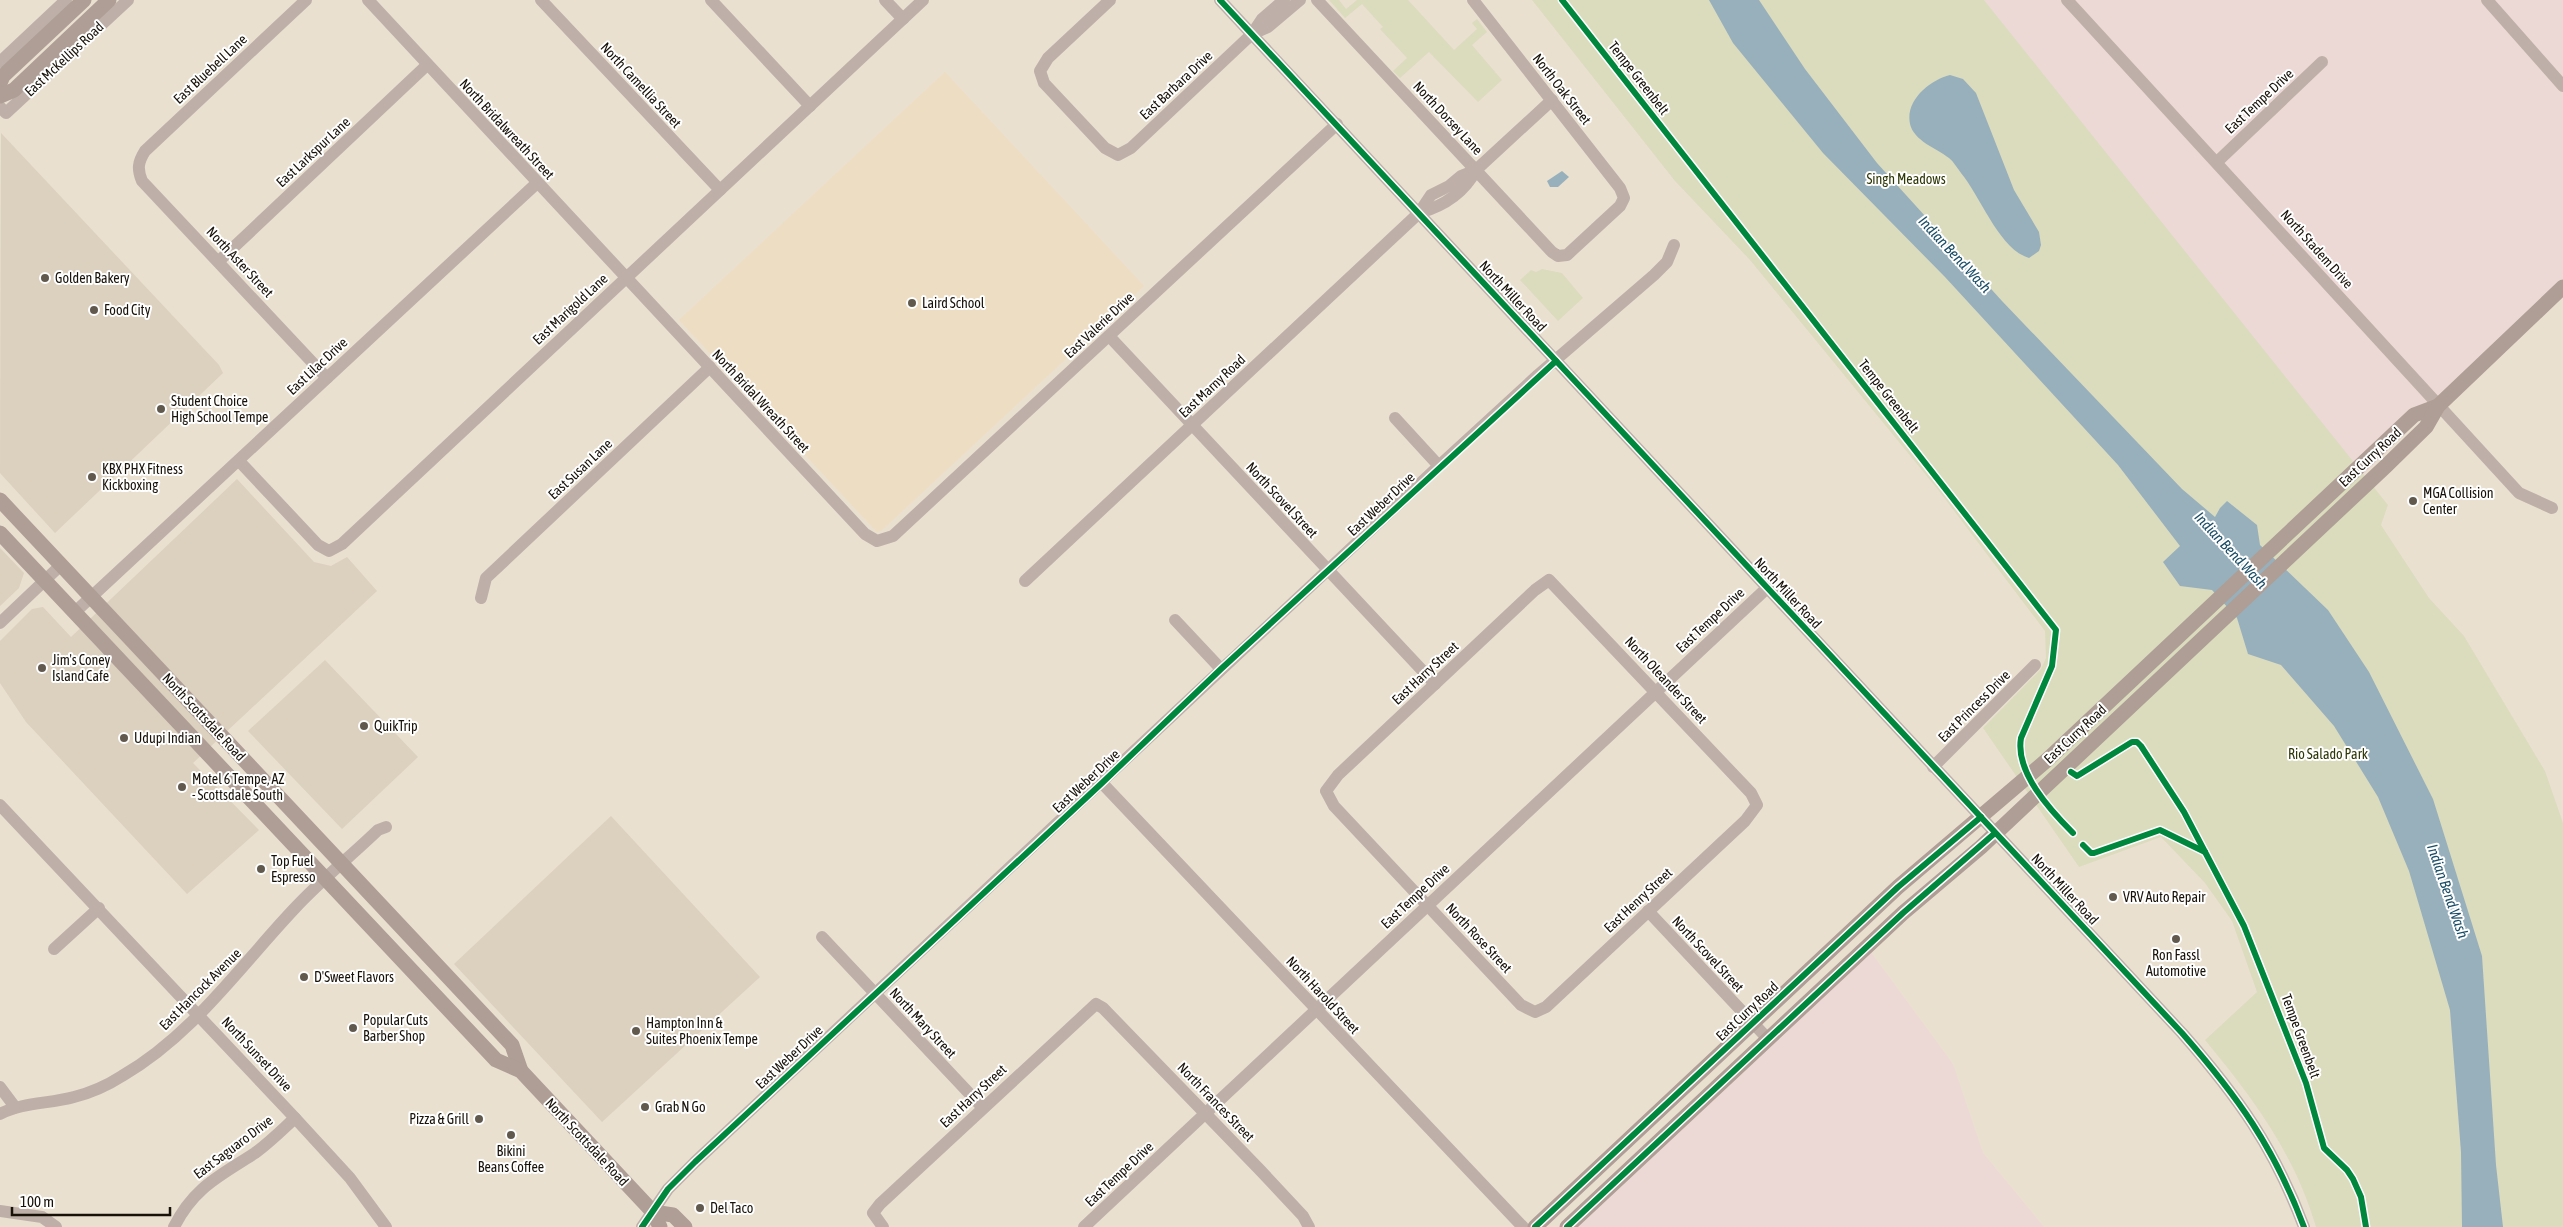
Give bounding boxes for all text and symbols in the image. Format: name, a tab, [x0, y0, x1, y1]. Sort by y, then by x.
street label: East McKellips Road	[21, 18, 107, 100]
street label: East Bluebell Lane	[170, 31, 250, 107]
street label: Tempe Greenbelt	[1605, 38, 1673, 118]
street label: North Camellia Street	[597, 39, 685, 131]
street label: East Barbara Drive	[1136, 47, 1216, 123]
street label: North Oak Street	[1530, 51, 1594, 127]
street label: East Tempe Drive	[2222, 65, 2296, 137]
street label: North Bridalwreath Street	[456, 76, 558, 182]
street label: North Dorsey Lane	[1410, 78, 1486, 158]
street label: East Larkspur Lane	[273, 114, 353, 190]
park label: Singh Meadows	[1866, 171, 1946, 187]
street label: North Stadem Drive	[2278, 206, 2356, 292]
water label: Indian Bend Wash	[1915, 212, 1995, 296]
street label: North Aster Street	[203, 223, 277, 301]
street label: North Miller Road	[1476, 257, 1550, 335]
place label: Golden Bakery	[55, 270, 130, 286]
street label: East Marigold Lane	[529, 270, 611, 348]
marker: Golden Bakery	[39, 272, 51, 284]
street label: East Valerie Drive	[1061, 289, 1137, 361]
place label: Laird School	[922, 295, 985, 311]
marker: Laird School	[906, 297, 918, 309]
place label: Food City	[104, 302, 151, 318]
marker: Food City	[88, 304, 100, 316]
street label: East Lilac Drive	[284, 334, 350, 398]
street label: North Bridal Wreath Street	[709, 346, 813, 456]
street label: East Marny Road	[1176, 351, 1248, 421]
street label: Tempe Greenbelt	[1855, 356, 1923, 436]
place label: Student Choice High School Tempe	[171, 393, 268, 425]
marker: Student Choice High School Tempe	[155, 403, 167, 415]
street label: East Curry Road	[2336, 424, 2404, 490]
street label: East Susan Lane	[545, 435, 615, 503]
street label: North Scovel Street	[1243, 459, 1321, 541]
place label: KBX PHX Fitness Kickboxing	[102, 461, 183, 493]
street label: East Weber Drive	[1344, 469, 1418, 539]
marker: KBX PHX Fitness Kickboxing	[86, 471, 98, 483]
place label: MGA Collision Center	[2423, 485, 2494, 517]
marker: MGA Collision Center	[2407, 495, 2419, 507]
water label: Indian Bend Wash	[2191, 508, 2271, 592]
street label: North Miller Road	[1751, 554, 1825, 632]
street label: East Tempe Drive	[1673, 584, 1747, 656]
street label: North Oleander Street	[1622, 633, 1710, 727]
street label: East Harry Street	[1389, 638, 1461, 708]
place label: Jim's Coney Island Cafe	[52, 652, 111, 684]
marker: Jim's Coney Island Cafe	[36, 662, 48, 674]
street label: East Princess Drive	[1935, 667, 2013, 745]
street label: North Scottsdale Road	[159, 670, 249, 764]
street label: East Curry Road	[2041, 701, 2109, 767]
place label: QuikTrip	[374, 718, 418, 734]
marker: QuikTrip	[358, 720, 370, 732]
place label: Udupi Indian	[134, 730, 201, 746]
marker: Udupi Indian	[118, 732, 130, 744]
street label: East Weber Drive	[1049, 746, 1123, 816]
park label: Rio Salado Park	[2288, 746, 2368, 762]
place label: Motel 6 Tempe, AZ - Scottsdale South	[192, 771, 285, 803]
marker: Motel 6 Tempe, AZ - Scottsdale South	[176, 781, 188, 793]
water label: Indian Bend Wash	[2424, 842, 2472, 940]
street label: North Miller Road	[2028, 850, 2102, 928]
place label: Top Fuel Espresso	[271, 853, 316, 885]
street label: East Tempe Drive	[1378, 860, 1452, 932]
marker: Top Fuel Espresso	[255, 863, 267, 875]
street label: East Henry Street	[1601, 864, 1675, 936]
place label: VRV Auto Repair	[2123, 889, 2206, 905]
marker: VRV Auto Repair	[2107, 891, 2119, 903]
street label: North Rose Street	[1443, 900, 1515, 976]
street label: North Scovel Street	[1669, 913, 1747, 995]
marker: Ron Fassl Automotive	[2170, 933, 2182, 945]
street label: East Hancock Avenue	[156, 945, 244, 1033]
place label: Ron Fassl Automotive	[2146, 947, 2206, 979]
street label: North Harold Street	[1283, 953, 1363, 1037]
place label: D'Sweet Flavors	[314, 969, 394, 985]
marker: D'Sweet Flavors	[298, 971, 310, 983]
street label: East Curry Road	[1713, 978, 1781, 1044]
street label: North Mary Street	[886, 985, 960, 1061]
street label: Tempe Greenbelt	[2278, 992, 2324, 1080]
place label: Popular Cuts Barber Shop	[363, 1012, 428, 1044]
street label: North Sunset Drive	[219, 1014, 295, 1094]
place label: Hampton Inn & Suites Phoenix Tempe	[646, 1015, 758, 1047]
marker: Popular Cuts Barber Shop	[347, 1022, 359, 1034]
street label: East Weber Drive	[752, 1022, 826, 1092]
marker: Hampton Inn & Suites Phoenix Tempe	[630, 1025, 642, 1037]
street label: North Frances Street	[1174, 1059, 1258, 1145]
street label: East Harry Street	[937, 1061, 1009, 1131]
street label: North Scottsdale Road	[542, 1095, 632, 1189]
place label: Grab N Go	[655, 1099, 706, 1115]
marker: Grab N Go	[639, 1101, 651, 1113]
place label: Pizza & Grill	[409, 1111, 469, 1127]
street label: East Saguaro Drive	[190, 1112, 276, 1182]
marker: Pizza & Grill	[473, 1113, 485, 1125]
marker: Bikini Beans Coffee	[505, 1129, 517, 1141]
street label: East Tempe Drive	[1082, 1138, 1156, 1210]
place label: Bikini Beans Coffee	[478, 1143, 544, 1175]
scale bar	[12, 1184, 170, 1216]
text: 100 m	[20, 1193, 54, 1210]
place label: Del Taco	[710, 1200, 753, 1216]
marker: Del Taco	[694, 1202, 706, 1214]

